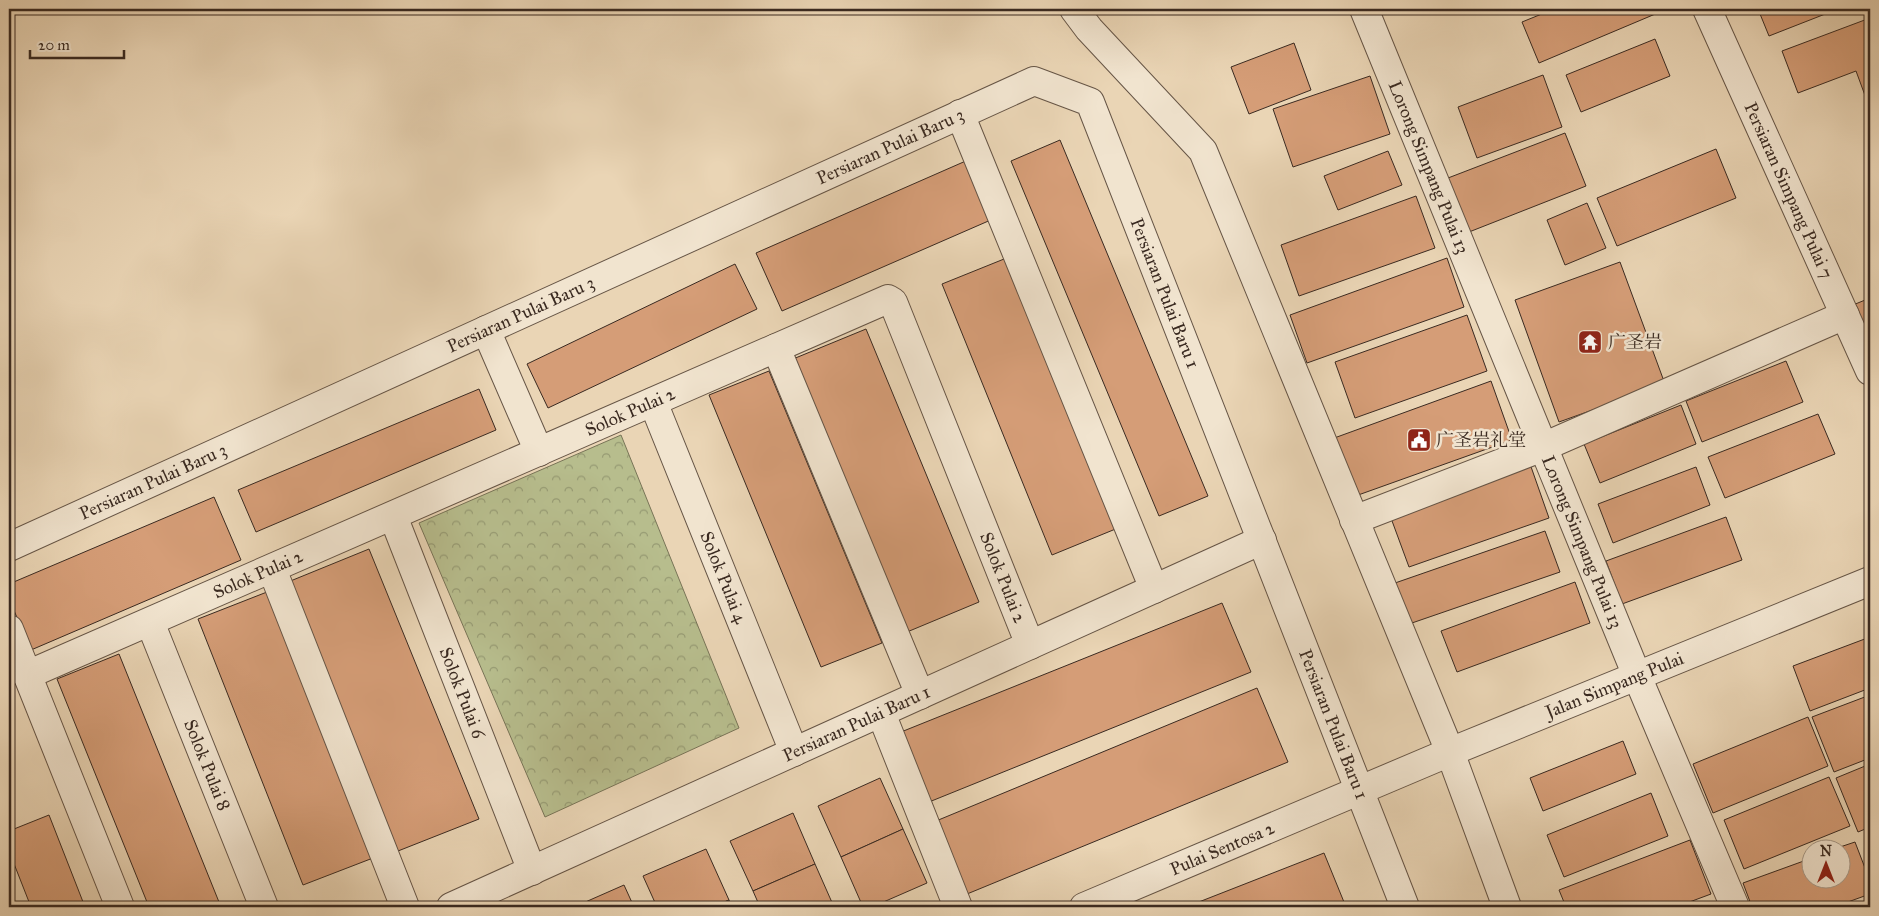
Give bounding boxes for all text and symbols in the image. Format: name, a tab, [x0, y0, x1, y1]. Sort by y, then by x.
scale bar	[30, 28, 124, 60]
text: 20 m	[38, 36, 70, 54]
street label: Lorong Simpang Pulai 13	[1384, 77, 1474, 257]
street label: Persiaran Simpang Pulai 7	[1739, 99, 1838, 282]
street label: Persiaran Pulai Baru 3	[813, 103, 967, 189]
street label: Persiaran Pulai Baru 1	[1125, 215, 1204, 371]
street label: Persiaran Pulai Baru 3	[443, 271, 598, 357]
temple icon: 广圣岩	[1577, 329, 1603, 355]
place label: 广圣岩	[1608, 331, 1662, 353]
street label: Solok Pulai 2	[582, 382, 678, 441]
public building icon: 广圣岩礼堂	[1406, 427, 1432, 453]
place label: 广圣岩礼堂	[1436, 429, 1526, 451]
street label: Persiaran Pulai Baru 3	[76, 439, 230, 525]
street label: Lorong Simpang Pulai 13	[1537, 452, 1627, 632]
street label: Solok Pulai 4	[695, 528, 752, 627]
street label: Solok Pulai 2	[975, 529, 1031, 626]
street label: Solok Pulai 2	[210, 545, 306, 603]
street label: Solok Pulai 6	[435, 644, 490, 742]
street label: Persiaran Pulai Baru 1	[1294, 646, 1373, 803]
street label: Jalan Simpang Pulai	[1540, 647, 1687, 725]
street label: Persiaran Pulai Baru 1	[779, 681, 934, 766]
street label: Solok Pulai 8	[179, 716, 235, 814]
street label: Pulai Sentosa 2	[1167, 817, 1278, 880]
north arrow	[1802, 838, 1852, 888]
text: N	[1820, 843, 1832, 860]

